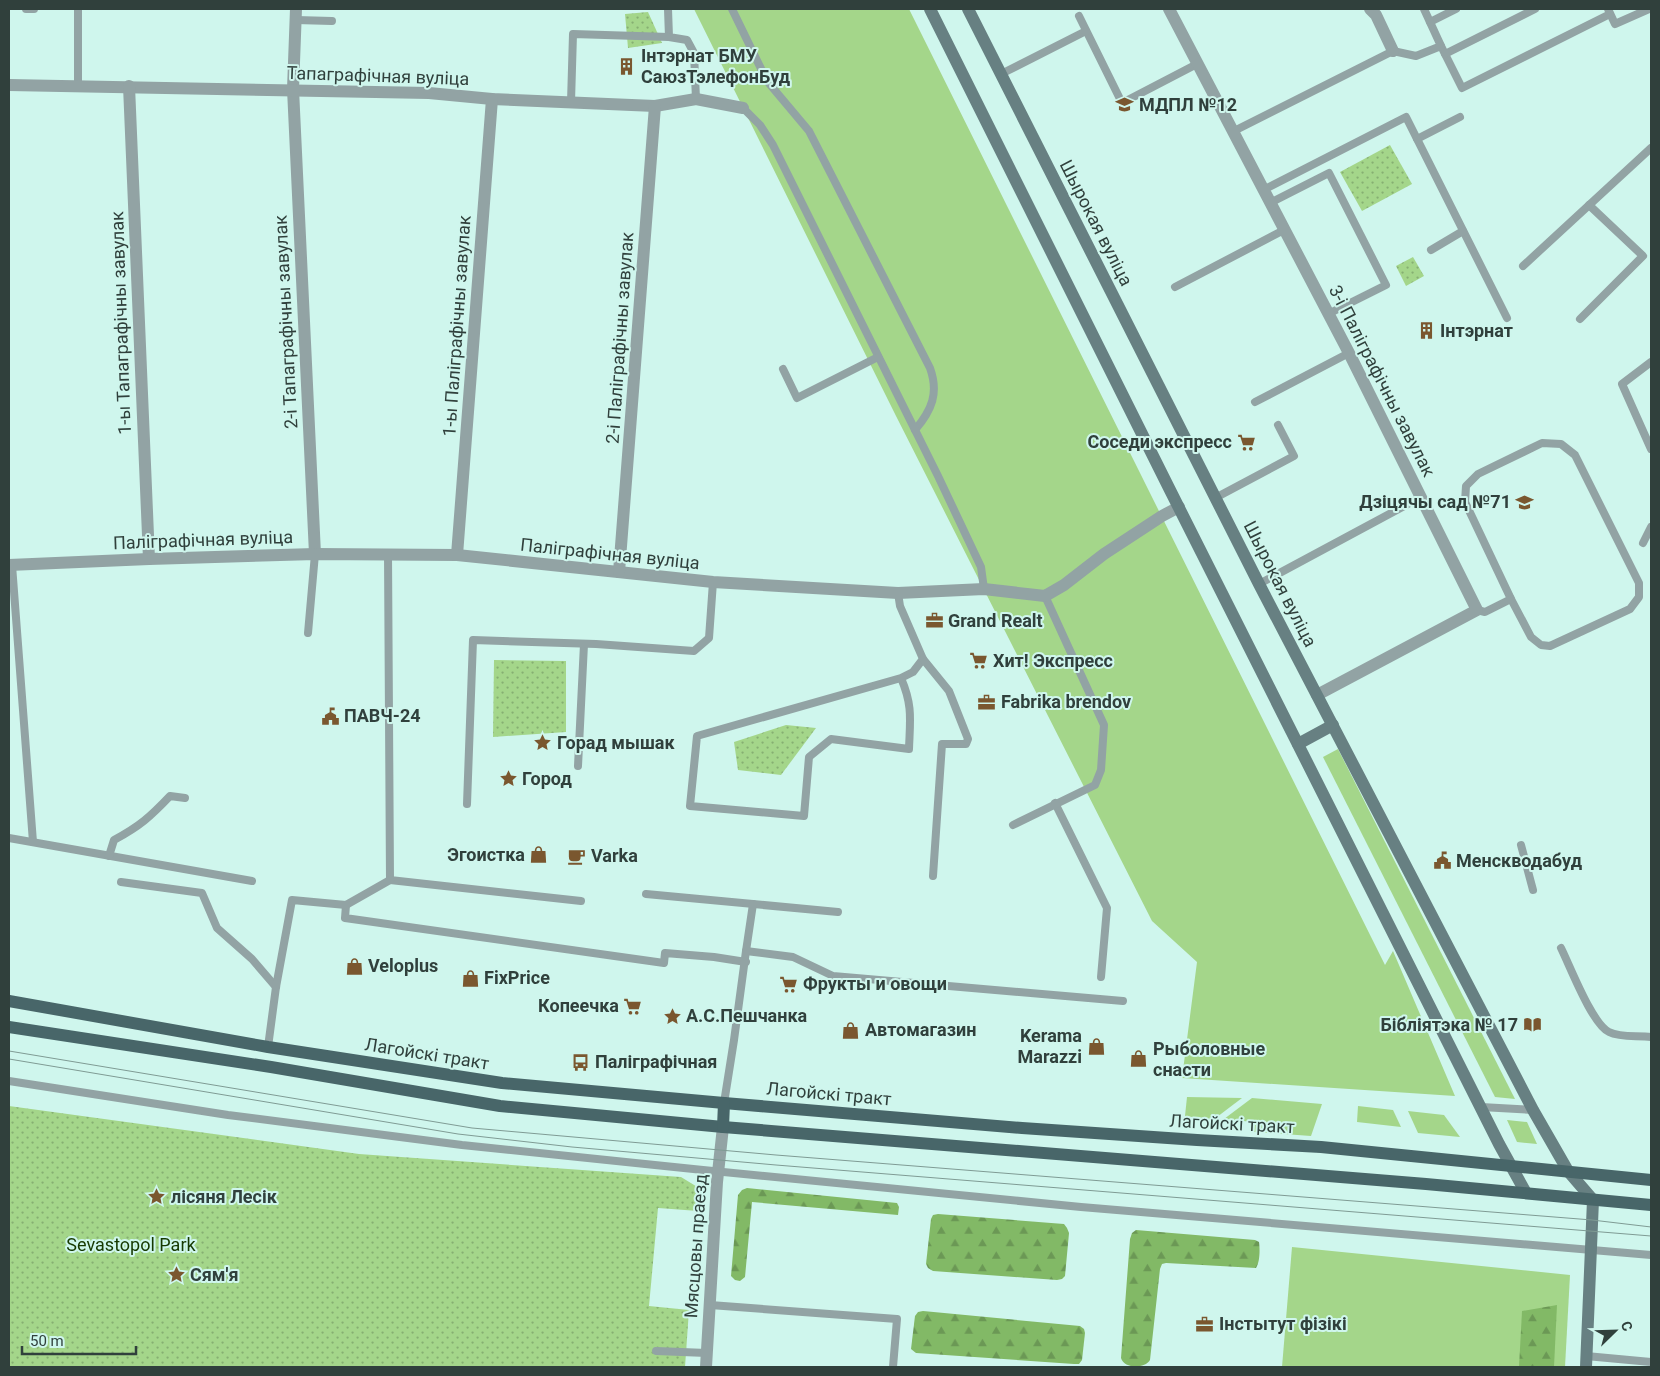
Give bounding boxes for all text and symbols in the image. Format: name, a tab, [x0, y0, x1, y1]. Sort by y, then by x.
place label: Інтэрнат БМУ СаюзТэлефонБуд	[641, 45, 791, 87]
building icon: Інтэрнат БМУ СаюзТэлефонБуд	[617, 56, 637, 76]
street label: Тапаграфічная вуліца	[286, 62, 470, 89]
place label: МДПЛ №12	[1139, 94, 1237, 115]
school or university icon: МДПЛ №12	[1115, 95, 1135, 115]
street label: Шырокая вуліца	[1056, 156, 1137, 289]
street label: 1-ы Тапаграфічны завулак	[106, 211, 135, 435]
street label: 2-і Тапаграфічны завулак	[269, 214, 302, 429]
street label: 1-ы Паліграфічны завулак	[438, 214, 475, 437]
street label: 2-і Паліграфічны завулак	[602, 231, 637, 444]
street label: 3-і Паліграфічны завулак	[1325, 282, 1440, 480]
place label: Інтэрнат	[1440, 320, 1513, 341]
building icon: Інтэрнат	[1416, 321, 1436, 341]
place label: Соседи экспресс	[1088, 431, 1232, 452]
supermarket icon: Соседи экспресс	[1236, 432, 1256, 452]
place label: Дзіцячы сад №71	[1359, 491, 1511, 512]
school or university icon: Дзіцячы сад №71	[1515, 492, 1535, 512]
street label: Шырокая вуліца	[1240, 517, 1321, 650]
street label: Паліграфічная вуліца	[113, 526, 293, 553]
street label: Паліграфічная вуліца	[519, 534, 701, 573]
place label: Grand Realt	[948, 610, 1043, 631]
office icon: Grand Realt	[924, 611, 944, 631]
place label: Хит! Экспресс	[993, 650, 1113, 671]
supermarket icon: Хит! Экспресс	[969, 651, 989, 671]
place label: Fabrika brendov	[1001, 691, 1131, 712]
office icon: Fabrika brendov	[977, 692, 997, 712]
place label: ПАВЧ-24	[344, 705, 421, 726]
public building icon: ПАВЧ-24	[320, 706, 340, 726]
place label: Горад мышак	[557, 732, 675, 753]
place icon: Горад мышак	[533, 733, 553, 753]
place label: Город	[522, 768, 572, 789]
place icon: Город	[498, 769, 518, 789]
place label: Эгоистка	[447, 844, 525, 865]
shop icon: Эгоистка	[529, 845, 549, 865]
place label: Varka	[591, 845, 638, 866]
cafe icon: Varka	[567, 846, 587, 866]
place label: Менскводабуд	[1456, 850, 1583, 871]
public building icon: Менскводабуд	[1432, 851, 1452, 871]
place label: Veloplus	[368, 955, 438, 976]
shop icon: Veloplus	[344, 956, 364, 976]
place label: FixPrice	[484, 967, 550, 988]
shop icon: FixPrice	[460, 968, 480, 988]
place label: Фрукты и овощи	[803, 973, 947, 994]
supermarket icon: Фрукты и овощи	[779, 974, 799, 994]
place label: Копеечка	[538, 995, 619, 1016]
supermarket icon: Копеечка	[623, 996, 643, 1016]
place label: А.С.Пешчанка	[686, 1005, 808, 1026]
place icon: А.С.Пешчанка	[662, 1006, 682, 1026]
place label: Бібліятэка № 17	[1381, 1014, 1518, 1035]
library icon: Бібліятэка № 17	[1522, 1015, 1542, 1035]
place label: Автомагазин	[865, 1019, 976, 1040]
shop icon: Автомагазин	[841, 1020, 861, 1040]
place label: Kerama Marazzi	[1018, 1025, 1082, 1067]
street label: Лагойскі тракт	[363, 1033, 491, 1074]
shop icon: Kerama Marazzi	[1086, 1036, 1106, 1056]
place label: Рыболовные снасти	[1153, 1038, 1265, 1080]
shop icon: Рыболовные снасти	[1129, 1049, 1149, 1069]
place label: Паліграфічная	[595, 1051, 717, 1072]
bus stop icon: Паліграфічная	[571, 1052, 591, 1072]
street label: Лагойскі тракт	[766, 1078, 893, 1109]
street label: Лагойскі тракт	[1169, 1110, 1296, 1137]
street label: Мясцовы праезд	[680, 1173, 711, 1319]
place label: лісяня Лесік	[171, 1186, 278, 1207]
place icon: лісяня Лесік	[147, 1187, 167, 1207]
park label: Sevastopol Park	[66, 1234, 196, 1255]
place label: Сям'я	[190, 1264, 239, 1285]
place icon: Сям'я	[166, 1265, 186, 1285]
north arrow	[1590, 1306, 1640, 1356]
place label: Інстытут фізікі	[1219, 1313, 1347, 1334]
office icon: Інстытут фізікі	[1195, 1314, 1215, 1334]
text: С	[1618, 1319, 1636, 1333]
scale bar	[22, 1324, 136, 1356]
text: 50 m	[30, 1332, 64, 1350]

